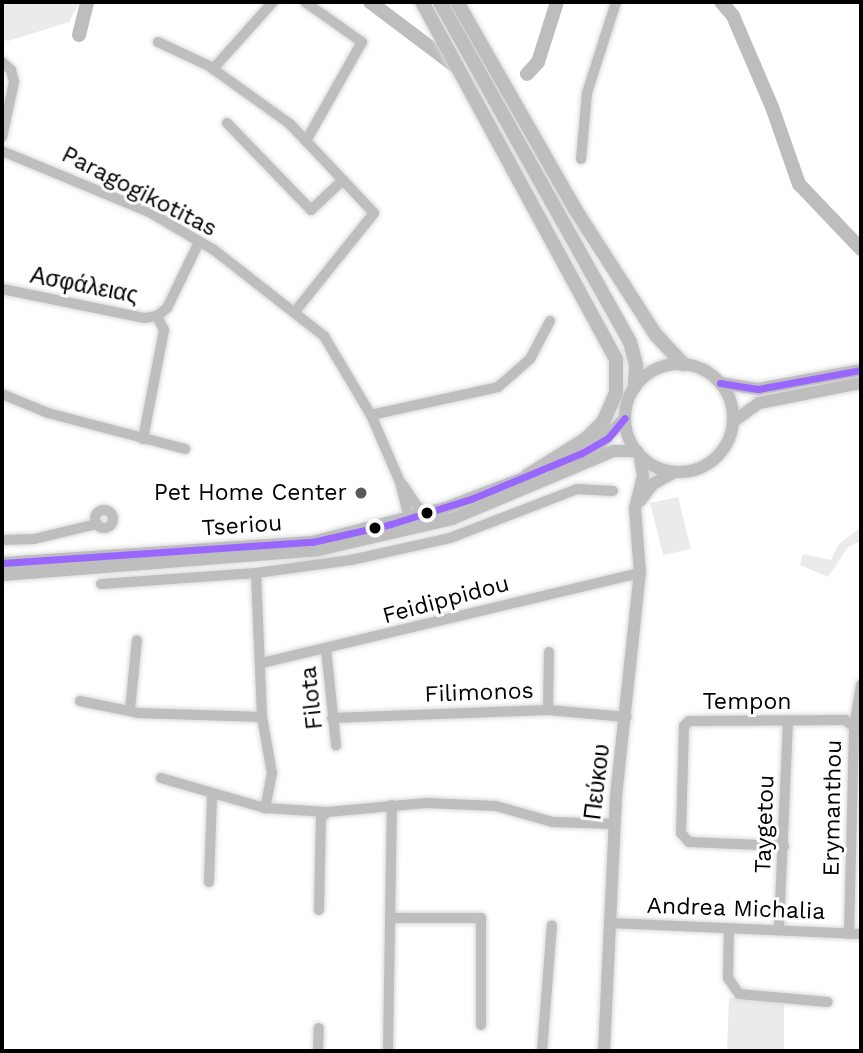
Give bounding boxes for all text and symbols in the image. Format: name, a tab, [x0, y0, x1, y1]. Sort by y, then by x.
street label: Paragogikotitas	[57, 141, 221, 243]
street label: Ασφάλειας	[28, 262, 140, 310]
place label: Pet Home Center	[154, 479, 347, 507]
marker: Pet Home Center	[353, 485, 369, 501]
unlabelled marker	[420, 506, 434, 520]
street label: Tseriou	[201, 509, 283, 543]
unlabelled marker	[368, 521, 382, 535]
street label: Feidippidou	[380, 570, 512, 630]
street label: Filota	[295, 665, 329, 731]
street label: Filimonos	[424, 677, 534, 709]
street label: Tempon	[702, 688, 792, 716]
street label: Erymanthou	[818, 739, 848, 877]
street label: Πεύκου	[580, 743, 616, 821]
street label: Taygetou	[749, 774, 781, 874]
street label: Andrea Michalia	[646, 892, 826, 926]

